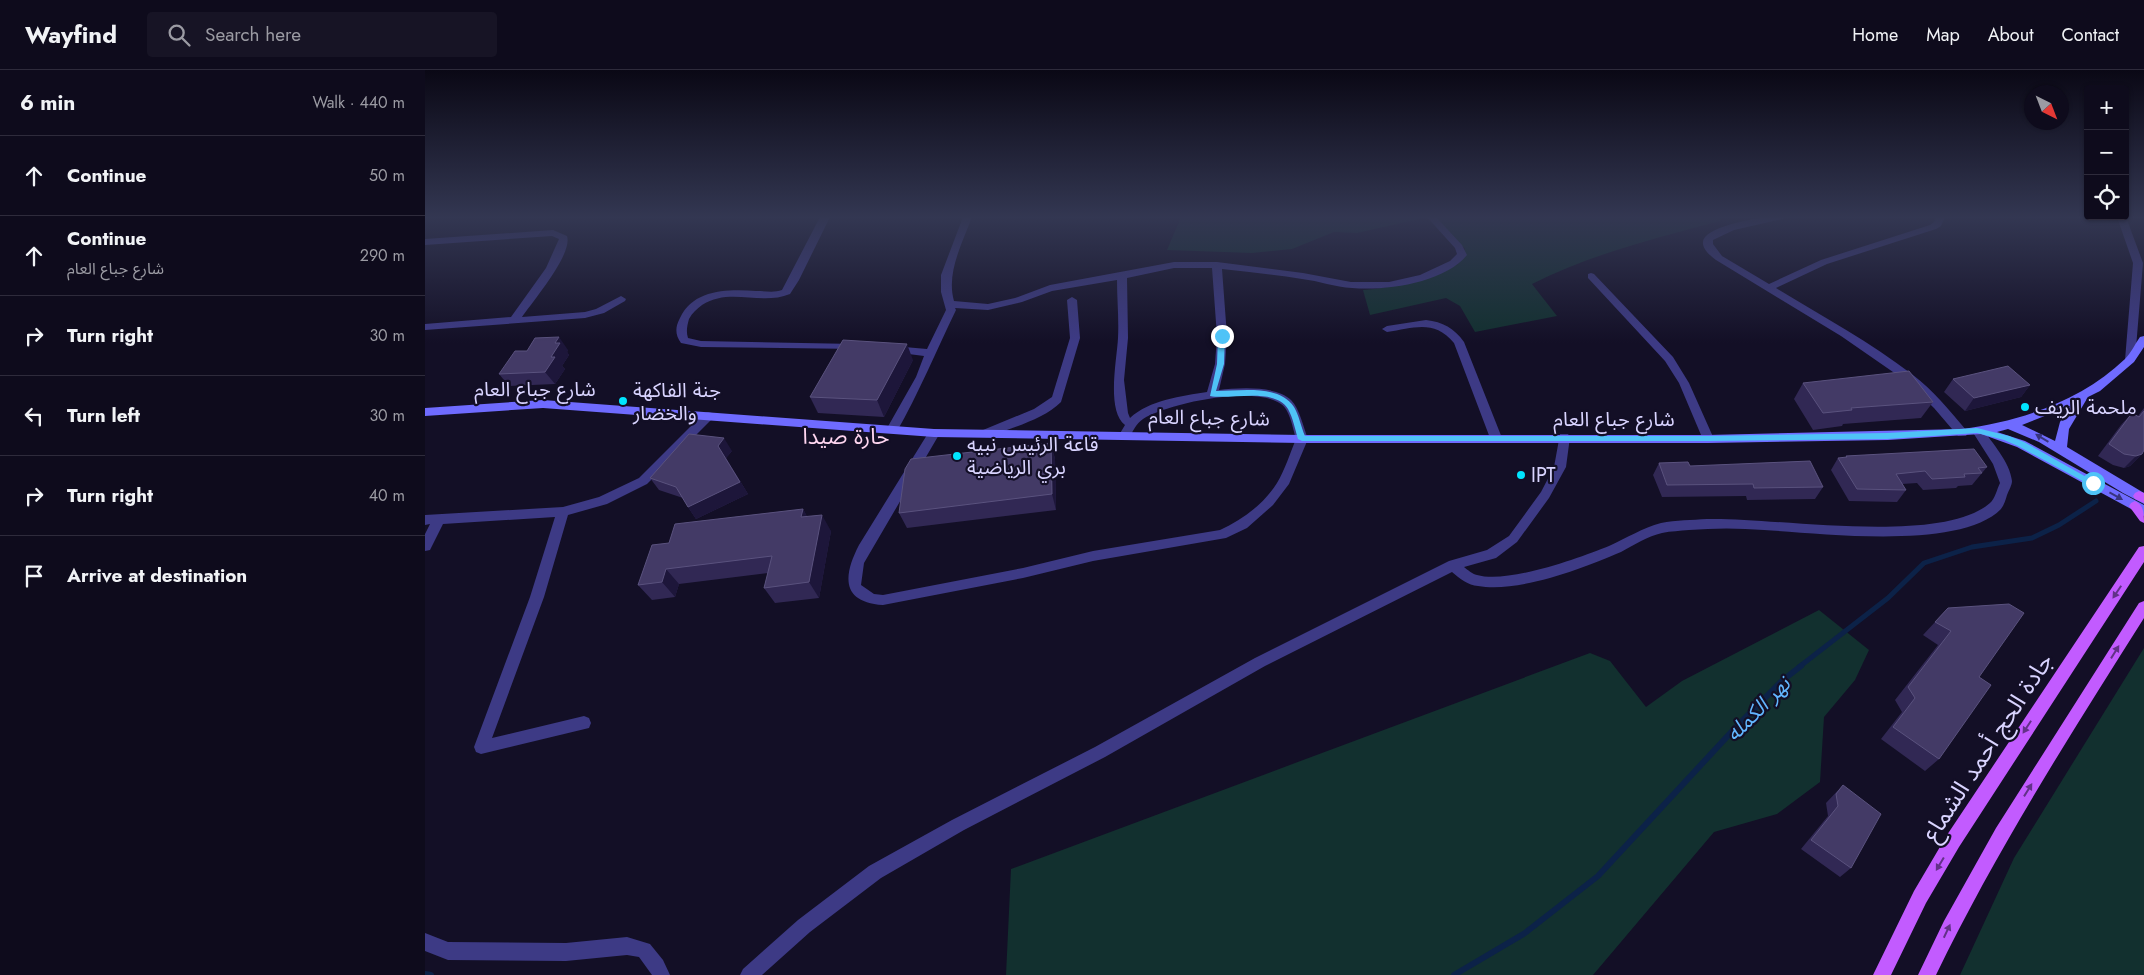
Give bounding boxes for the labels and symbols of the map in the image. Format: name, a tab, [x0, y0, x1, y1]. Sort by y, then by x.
north arrow	[2024, 85, 2069, 130]
route end	[1211, 325, 1234, 348]
street label: شارع جباع العام	[474, 375, 596, 404]
place label: جنة الفاكهة والخضار	[632, 376, 721, 428]
place label: ملحمة الريف	[2035, 393, 2137, 422]
marker: جنة الفاكهة والخضار	[617, 395, 629, 407]
marker: ملحمة الريف	[2019, 401, 2031, 413]
street label: شارع جباع العام	[1148, 402, 1270, 434]
street label: شارع جباع العام	[1553, 405, 1675, 434]
district label: حارة صيدا	[802, 420, 890, 452]
place label: قاعة الرئيس نبيه بري الرياضية	[967, 430, 1099, 482]
one-way arrow	[2036, 434, 2049, 443]
marker: قاعة الرئيس نبيه بري الرياضية	[951, 450, 963, 462]
place label: IPT	[1531, 461, 1556, 490]
marker: IPT	[1515, 469, 1527, 481]
route start	[2082, 472, 2105, 495]
one-way arrow	[2108, 492, 2123, 500]
one-way arrow	[2112, 585, 2122, 598]
street label: جادة الحج أحمد الشماع	[1913, 646, 2061, 848]
one-way arrow	[2110, 646, 2120, 659]
water label: نهر الكمله	[1719, 669, 1798, 748]
one-way arrow	[2022, 720, 2032, 734]
one-way arrow	[2023, 783, 2033, 796]
one-way arrow	[1935, 857, 1944, 870]
one-way arrow	[1944, 924, 1952, 938]

